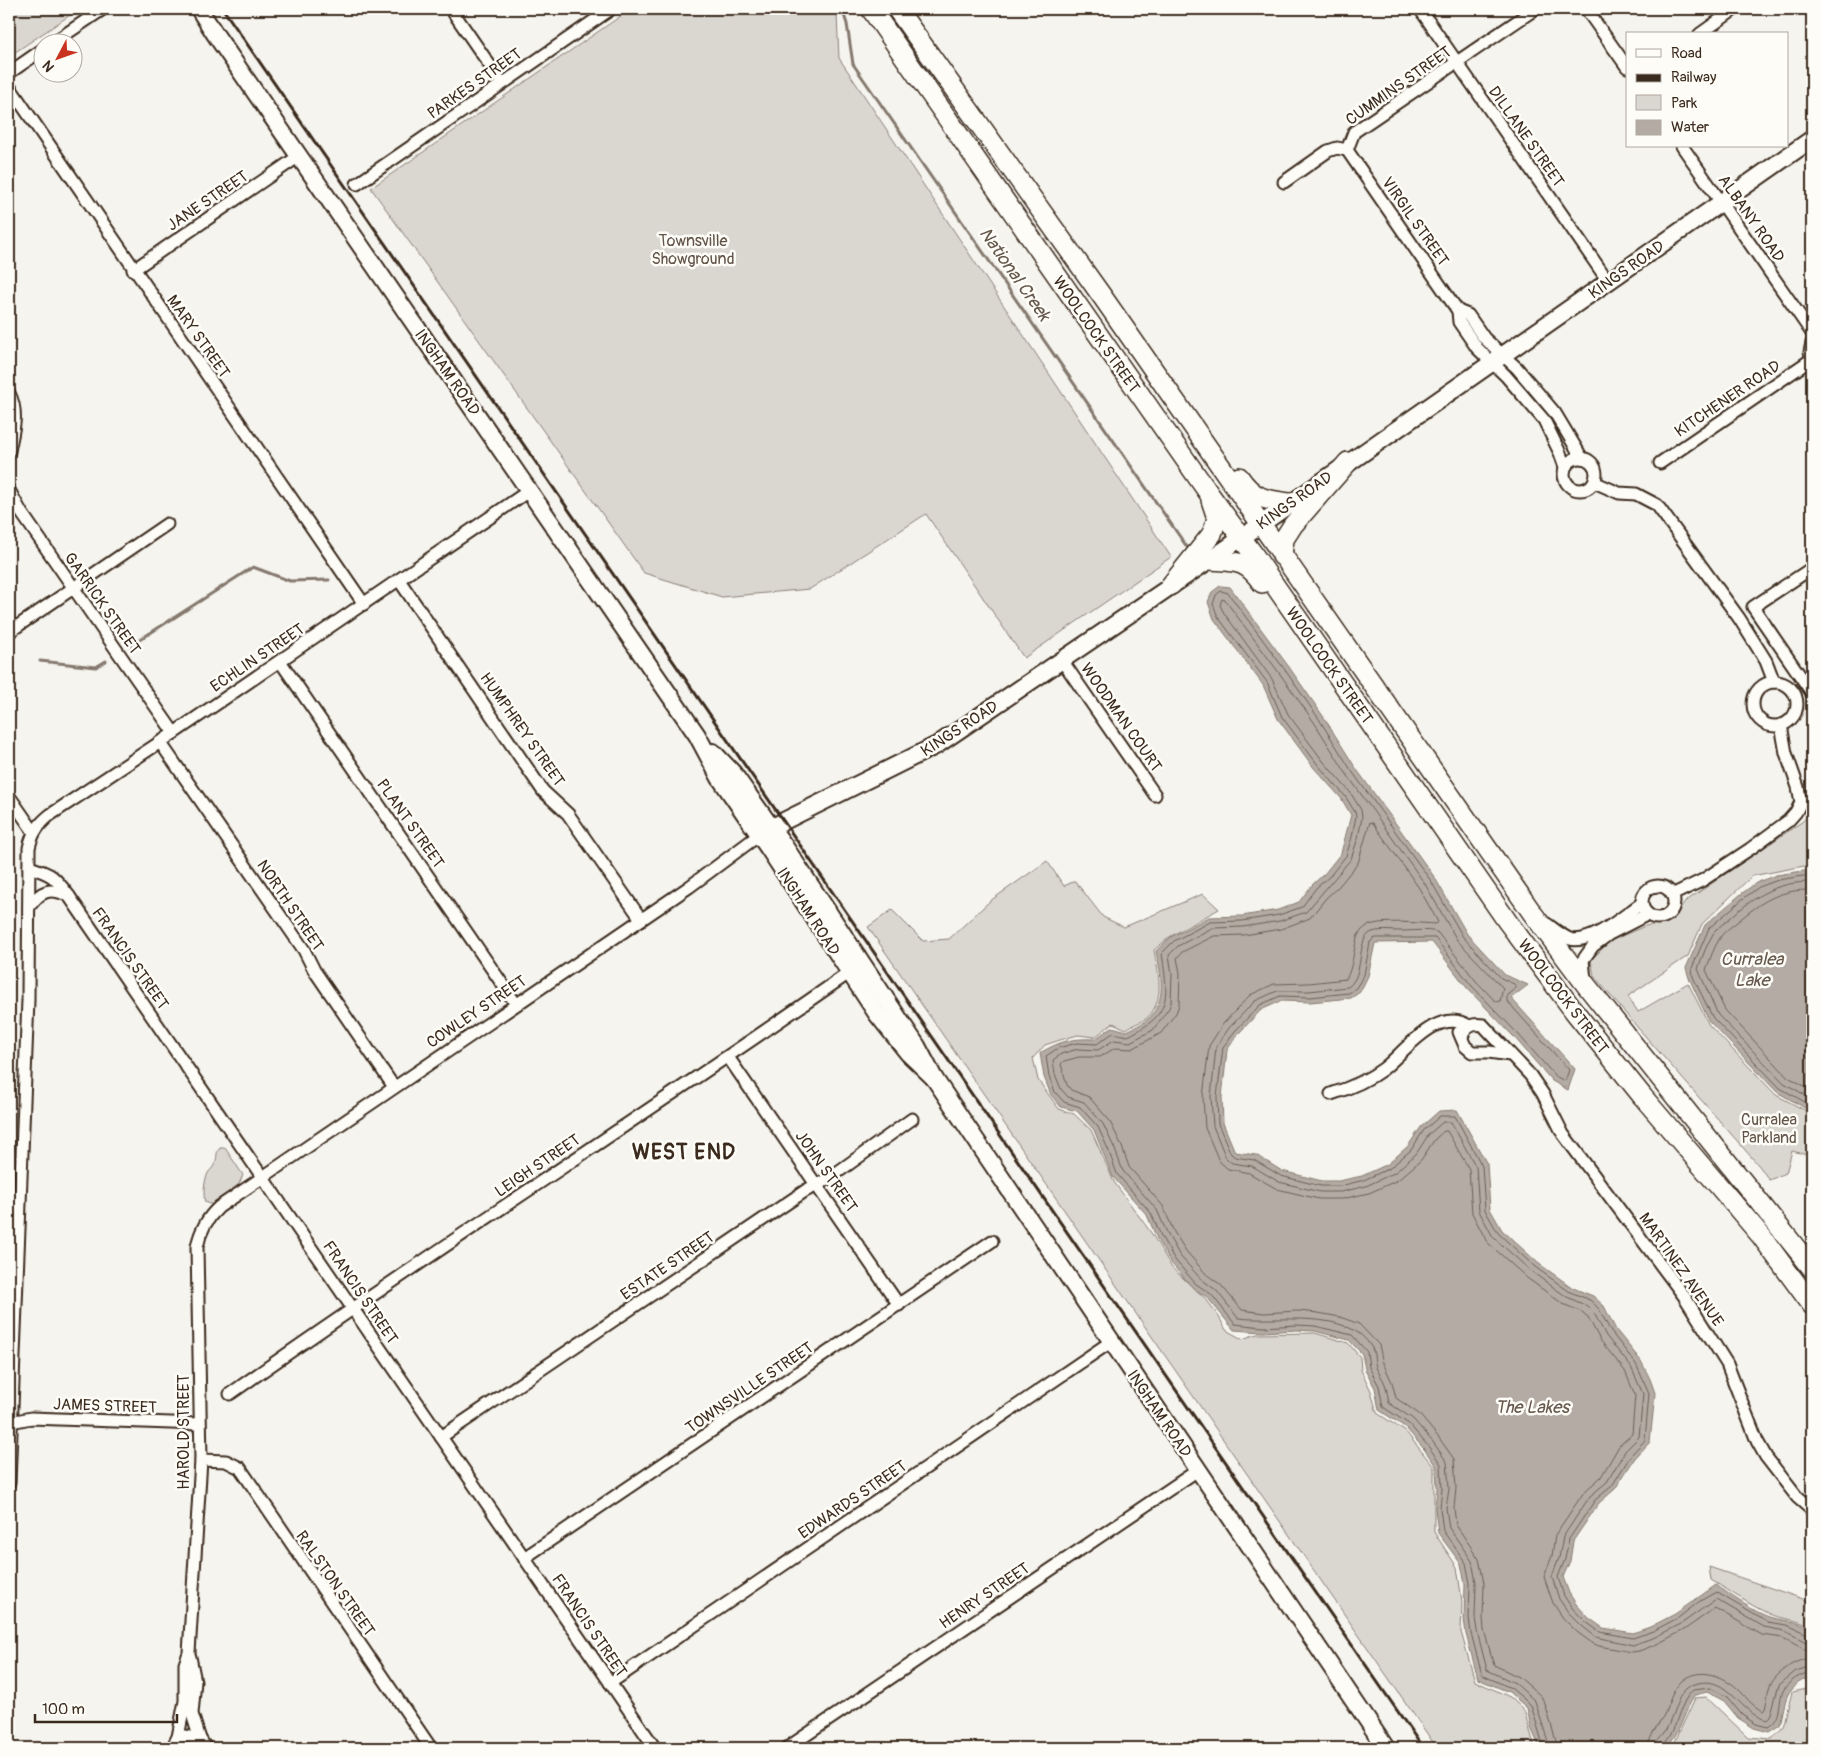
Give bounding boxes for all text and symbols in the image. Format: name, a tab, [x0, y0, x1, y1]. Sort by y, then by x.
north arrow	[32, 32, 82, 82]
legend	[1626, 32, 1788, 148]
street label: CUMMINS STREET	[1342, 42, 1455, 130]
street label: PARKES STREET	[424, 44, 526, 124]
text: Road	[1671, 44, 1702, 63]
text: N	[39, 57, 58, 75]
text: Railway	[1671, 68, 1717, 87]
street label: DILLANE STREET	[1484, 82, 1568, 191]
text: Park	[1671, 94, 1698, 113]
text: Water	[1671, 118, 1710, 137]
street label: JANE STREET	[163, 166, 252, 235]
street label: ALBANY ROAD	[1714, 171, 1789, 266]
street label: VIRGIL STREET	[1377, 173, 1453, 270]
water label: National Creek	[974, 223, 1056, 327]
park label: Townsville Showground	[651, 231, 735, 269]
street label: KINGS ROAD	[1585, 236, 1668, 303]
street label: WOOLCOCK STREET	[1048, 272, 1144, 397]
street label: MARY STREET	[162, 291, 234, 382]
street label: INGHAM ROAD	[410, 325, 484, 420]
street label: KITCHENER ROAD	[1671, 356, 1784, 442]
street label: KINGS ROAD	[1253, 467, 1336, 534]
street label: GARRICK STREET	[60, 549, 145, 659]
street label: WOOLCOCK STREET	[1281, 603, 1377, 728]
street label: ECHLIN STREET	[207, 619, 308, 697]
street label: WOODMAN COURT	[1076, 659, 1166, 776]
street label: HUMPHREY STREET	[475, 669, 569, 791]
street label: KINGS ROAD	[917, 696, 1002, 761]
street label: PLANT STREET	[372, 775, 448, 872]
street label: NORTH STREET	[252, 856, 328, 955]
street label: INGHAM ROAD	[772, 864, 844, 959]
street label: FRANCIS STREET	[87, 904, 173, 1014]
street label: WOOLCOCK STREET	[1514, 935, 1613, 1058]
water label: Curralea Lake	[1721, 948, 1785, 992]
street label: COWLEY STREET	[423, 971, 530, 1053]
park label: Curralea Parkland	[1741, 1110, 1797, 1148]
street label: JOHN STREET	[791, 1127, 862, 1216]
street label: LEIGH STREET	[491, 1130, 584, 1202]
district label: WEST END	[632, 1139, 736, 1166]
street label: MARTINEZ AVENUE	[1634, 1209, 1728, 1330]
street label: ESTATE STREET	[617, 1227, 718, 1305]
street label: FRANCIS STREET	[318, 1237, 402, 1348]
street label: TOWNSVILLE STREET	[682, 1338, 817, 1438]
street label: INGHAM ROAD	[1123, 1366, 1196, 1461]
street label: HAROLD STREET	[174, 1374, 194, 1490]
street label: JAMES STREET	[53, 1394, 157, 1418]
water label: The Lakes	[1495, 1396, 1571, 1419]
street label: EDWARDS STREET	[795, 1456, 911, 1543]
street label: RALSTON STREET	[291, 1527, 379, 1640]
street label: HENRY STREET	[936, 1558, 1034, 1633]
street label: FRANCIS STREET	[547, 1570, 631, 1681]
scale bar	[35, 1692, 178, 1724]
text: 100 m	[42, 1700, 85, 1719]

